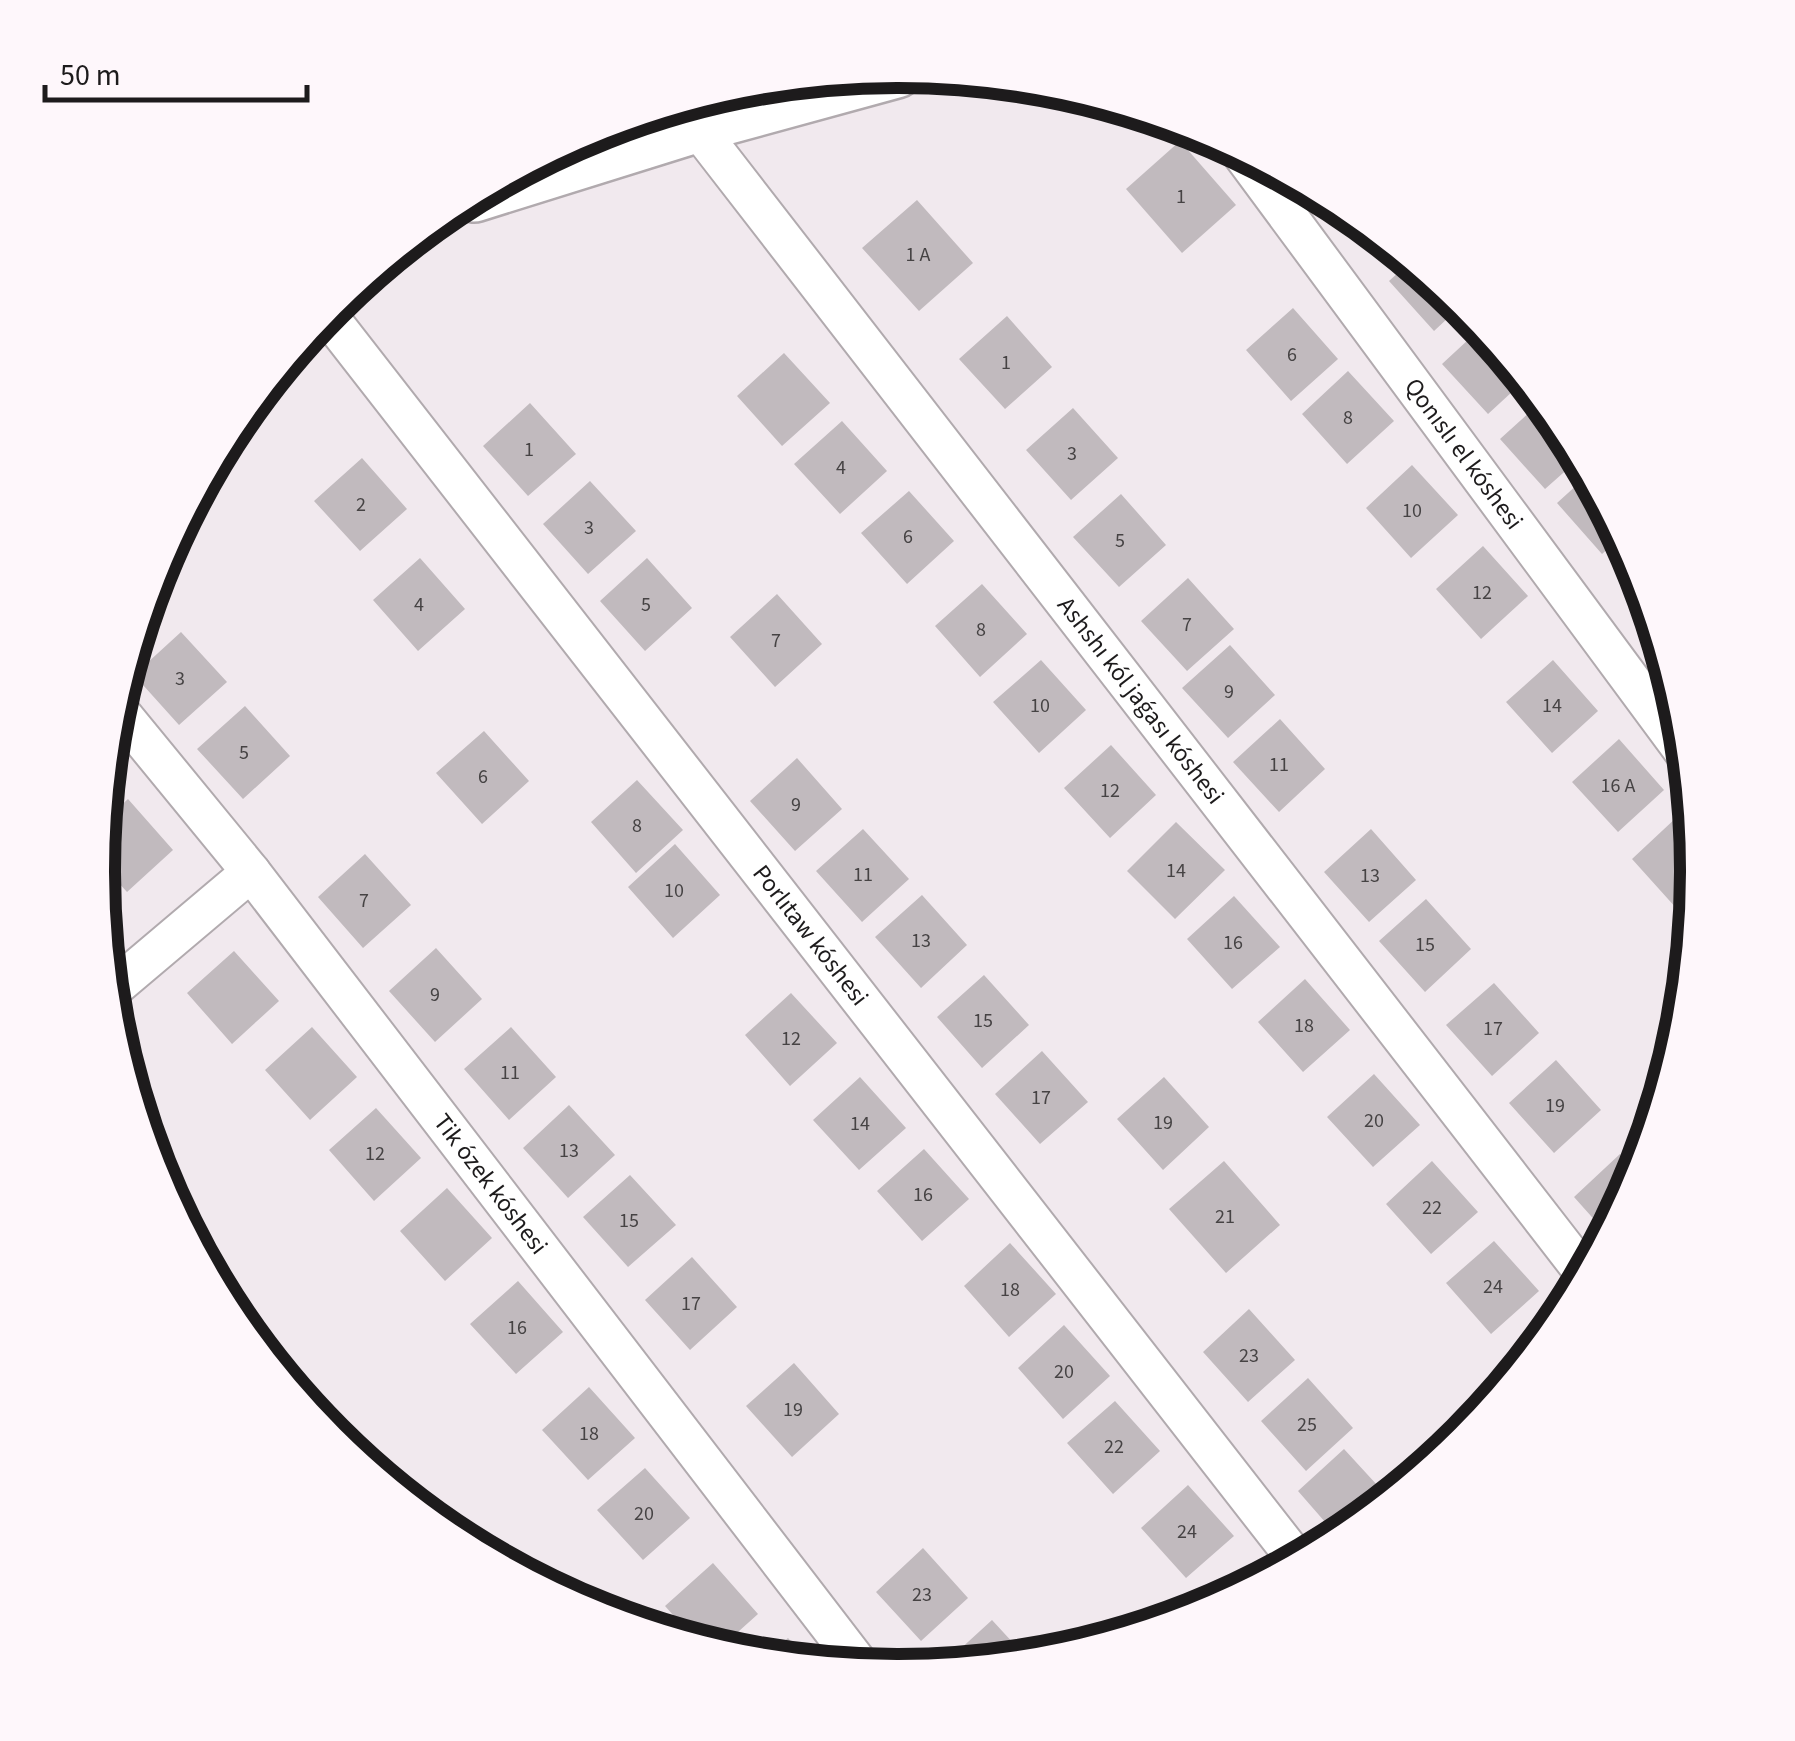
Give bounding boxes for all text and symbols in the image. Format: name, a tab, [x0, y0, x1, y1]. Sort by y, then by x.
scale bar	[45, 40, 308, 102]
text: 50 m	[60, 54, 121, 97]
house number: 1	[1176, 183, 1186, 211]
house number: 1 А	[906, 241, 931, 269]
house number: 6	[1287, 341, 1297, 369]
house number: 1	[1001, 349, 1011, 377]
street label: Qonıslı el kóshesi	[1396, 371, 1532, 537]
house number: 8	[1343, 404, 1353, 432]
house number: 1	[524, 436, 534, 464]
house number: 3	[1067, 440, 1077, 468]
house number: 4	[836, 454, 846, 482]
house number: 2	[356, 491, 366, 519]
house number: 10	[1402, 497, 1422, 525]
house number: 3	[584, 514, 594, 542]
house number: 6	[903, 523, 913, 551]
house number: 5	[1115, 527, 1125, 555]
house number: 12	[1472, 579, 1492, 607]
street label: Ashshı kól jaǵası kóshesi	[1049, 589, 1233, 812]
house number: 4	[414, 591, 424, 619]
house number: 5	[641, 591, 651, 619]
house number: 7	[1182, 611, 1192, 639]
house number: 8	[976, 616, 986, 644]
house number: 7	[771, 627, 781, 655]
house number: 3	[175, 665, 185, 693]
house number: 9	[1224, 678, 1234, 706]
house number: 10	[1030, 692, 1050, 720]
house number: 14	[1542, 692, 1562, 720]
house number: 5	[239, 739, 249, 767]
house number: 11	[1269, 751, 1289, 779]
house number: 6	[478, 763, 488, 791]
house number: 16 А	[1601, 772, 1635, 800]
house number: 12	[1100, 777, 1120, 805]
house number: 9	[791, 791, 801, 819]
house number: 8	[632, 812, 642, 840]
street label: Porlıtaw kóshesi	[744, 857, 877, 1014]
house number: 14	[1166, 857, 1186, 885]
house number: 11	[853, 861, 873, 889]
house number: 13	[1360, 862, 1380, 890]
house number: 10	[664, 877, 684, 905]
house number: 7	[359, 887, 369, 915]
house number: 13	[911, 927, 931, 955]
house number: 16	[1223, 929, 1243, 957]
house number: 15	[1415, 931, 1435, 959]
house number: 9	[430, 981, 440, 1009]
house number: 15	[973, 1007, 993, 1035]
house number: 18	[1294, 1012, 1314, 1040]
house number: 17	[1483, 1015, 1503, 1043]
house number: 12	[781, 1025, 801, 1053]
house number: 11	[500, 1059, 520, 1087]
house number: 17	[1031, 1084, 1051, 1112]
house number: 19	[1545, 1092, 1565, 1120]
street label: Tik ózek kóshesi	[425, 1106, 556, 1262]
house number: 20	[1364, 1107, 1384, 1135]
house number: 19	[1153, 1109, 1173, 1137]
house number: 14	[850, 1110, 870, 1138]
house number: 13	[559, 1137, 579, 1165]
house number: 12	[365, 1140, 385, 1168]
house number: 16	[913, 1181, 933, 1209]
house number: 22	[1422, 1194, 1442, 1222]
house number: 21	[1215, 1203, 1235, 1231]
house number: 15	[619, 1207, 639, 1235]
house number: 24	[1483, 1273, 1503, 1301]
house number: 18	[1000, 1276, 1020, 1304]
house number: 17	[681, 1290, 701, 1318]
house number: 16	[507, 1314, 527, 1342]
house number: 23	[1239, 1342, 1259, 1370]
house number: 20	[1054, 1358, 1074, 1386]
house number: 19	[783, 1396, 803, 1424]
house number: 25	[1297, 1411, 1317, 1439]
house number: 18	[579, 1420, 599, 1448]
house number: 22	[1104, 1433, 1124, 1461]
house number: 20	[634, 1500, 654, 1528]
house number: 24	[1177, 1518, 1197, 1546]
house number: 23	[912, 1581, 932, 1609]

